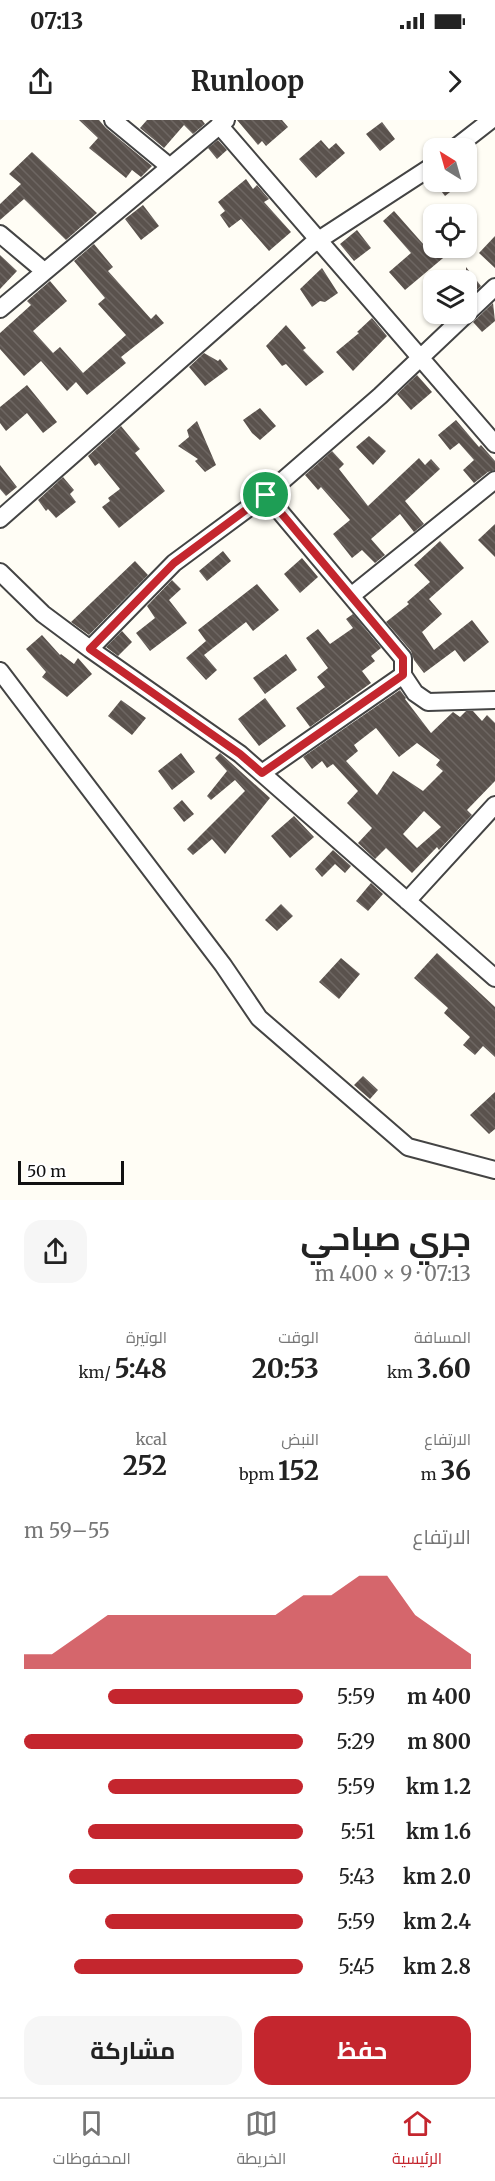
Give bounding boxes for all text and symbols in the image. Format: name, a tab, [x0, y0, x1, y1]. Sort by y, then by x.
text: 07:13	[30, 7, 83, 35]
text: Runloop	[191, 64, 304, 98]
icon: share	[24, 65, 57, 98]
icon: forward	[438, 65, 471, 98]
north arrow	[423, 138, 477, 192]
map controls	[423, 138, 477, 324]
button: locate	[423, 204, 477, 258]
button: layers	[423, 270, 477, 324]
pin	[240, 469, 291, 520]
icon: arrive	[249, 478, 282, 511]
scale bar	[18, 1158, 124, 1186]
text: 50 m	[27, 1161, 66, 1181]
text: جري صباحي	[301, 1218, 471, 1259]
button: share	[24, 1220, 87, 1283]
text: 07:13 · 9 × 400 m	[315, 1261, 471, 1286]
text: الوتيرة	[126, 1327, 167, 1347]
text: الوقت	[278, 1327, 319, 1347]
text: المسافة	[414, 1327, 471, 1347]
text: 5:48	[115, 1352, 167, 1385]
text: 20:53	[252, 1352, 319, 1385]
text: 3.60	[417, 1352, 471, 1385]
text: /km	[78, 1362, 115, 1382]
text: km	[387, 1362, 417, 1382]
text: kcal	[136, 1429, 167, 1449]
text: النبض	[281, 1429, 319, 1449]
text: الارتفاع	[424, 1429, 471, 1449]
text: 252	[123, 1449, 167, 1482]
text: 152	[278, 1454, 319, 1487]
text: 36	[440, 1454, 471, 1487]
text: bpm	[239, 1464, 278, 1484]
text: m	[421, 1464, 440, 1484]
text: 55–59 m	[24, 1518, 110, 1543]
text: الارتفاع	[412, 1524, 471, 1549]
text: 5:59	[337, 1684, 375, 1709]
text: 400 m	[407, 1684, 471, 1709]
text: 5:29	[336, 1729, 375, 1754]
text: 800 m	[407, 1729, 471, 1754]
text: 5:59	[337, 1774, 375, 1799]
text: 1.2 km	[406, 1774, 471, 1799]
text: 5:51	[340, 1819, 375, 1844]
text: 1.6 km	[406, 1819, 471, 1844]
text: 5:43	[338, 1864, 375, 1889]
text: 2.0 km	[403, 1864, 471, 1889]
text: 5:59	[337, 1909, 375, 1934]
text: 2.4 km	[403, 1909, 471, 1934]
text: 5:45	[338, 1954, 375, 1979]
text: 2.8 km	[403, 1954, 471, 1979]
button: مشاركة	[24, 2016, 242, 2085]
button: حفظ	[254, 2016, 471, 2085]
tab: المحفوظات	[53, 2107, 131, 2173]
tab: الخريطة	[236, 2107, 286, 2173]
tab: الرئيسية	[392, 2107, 442, 2173]

